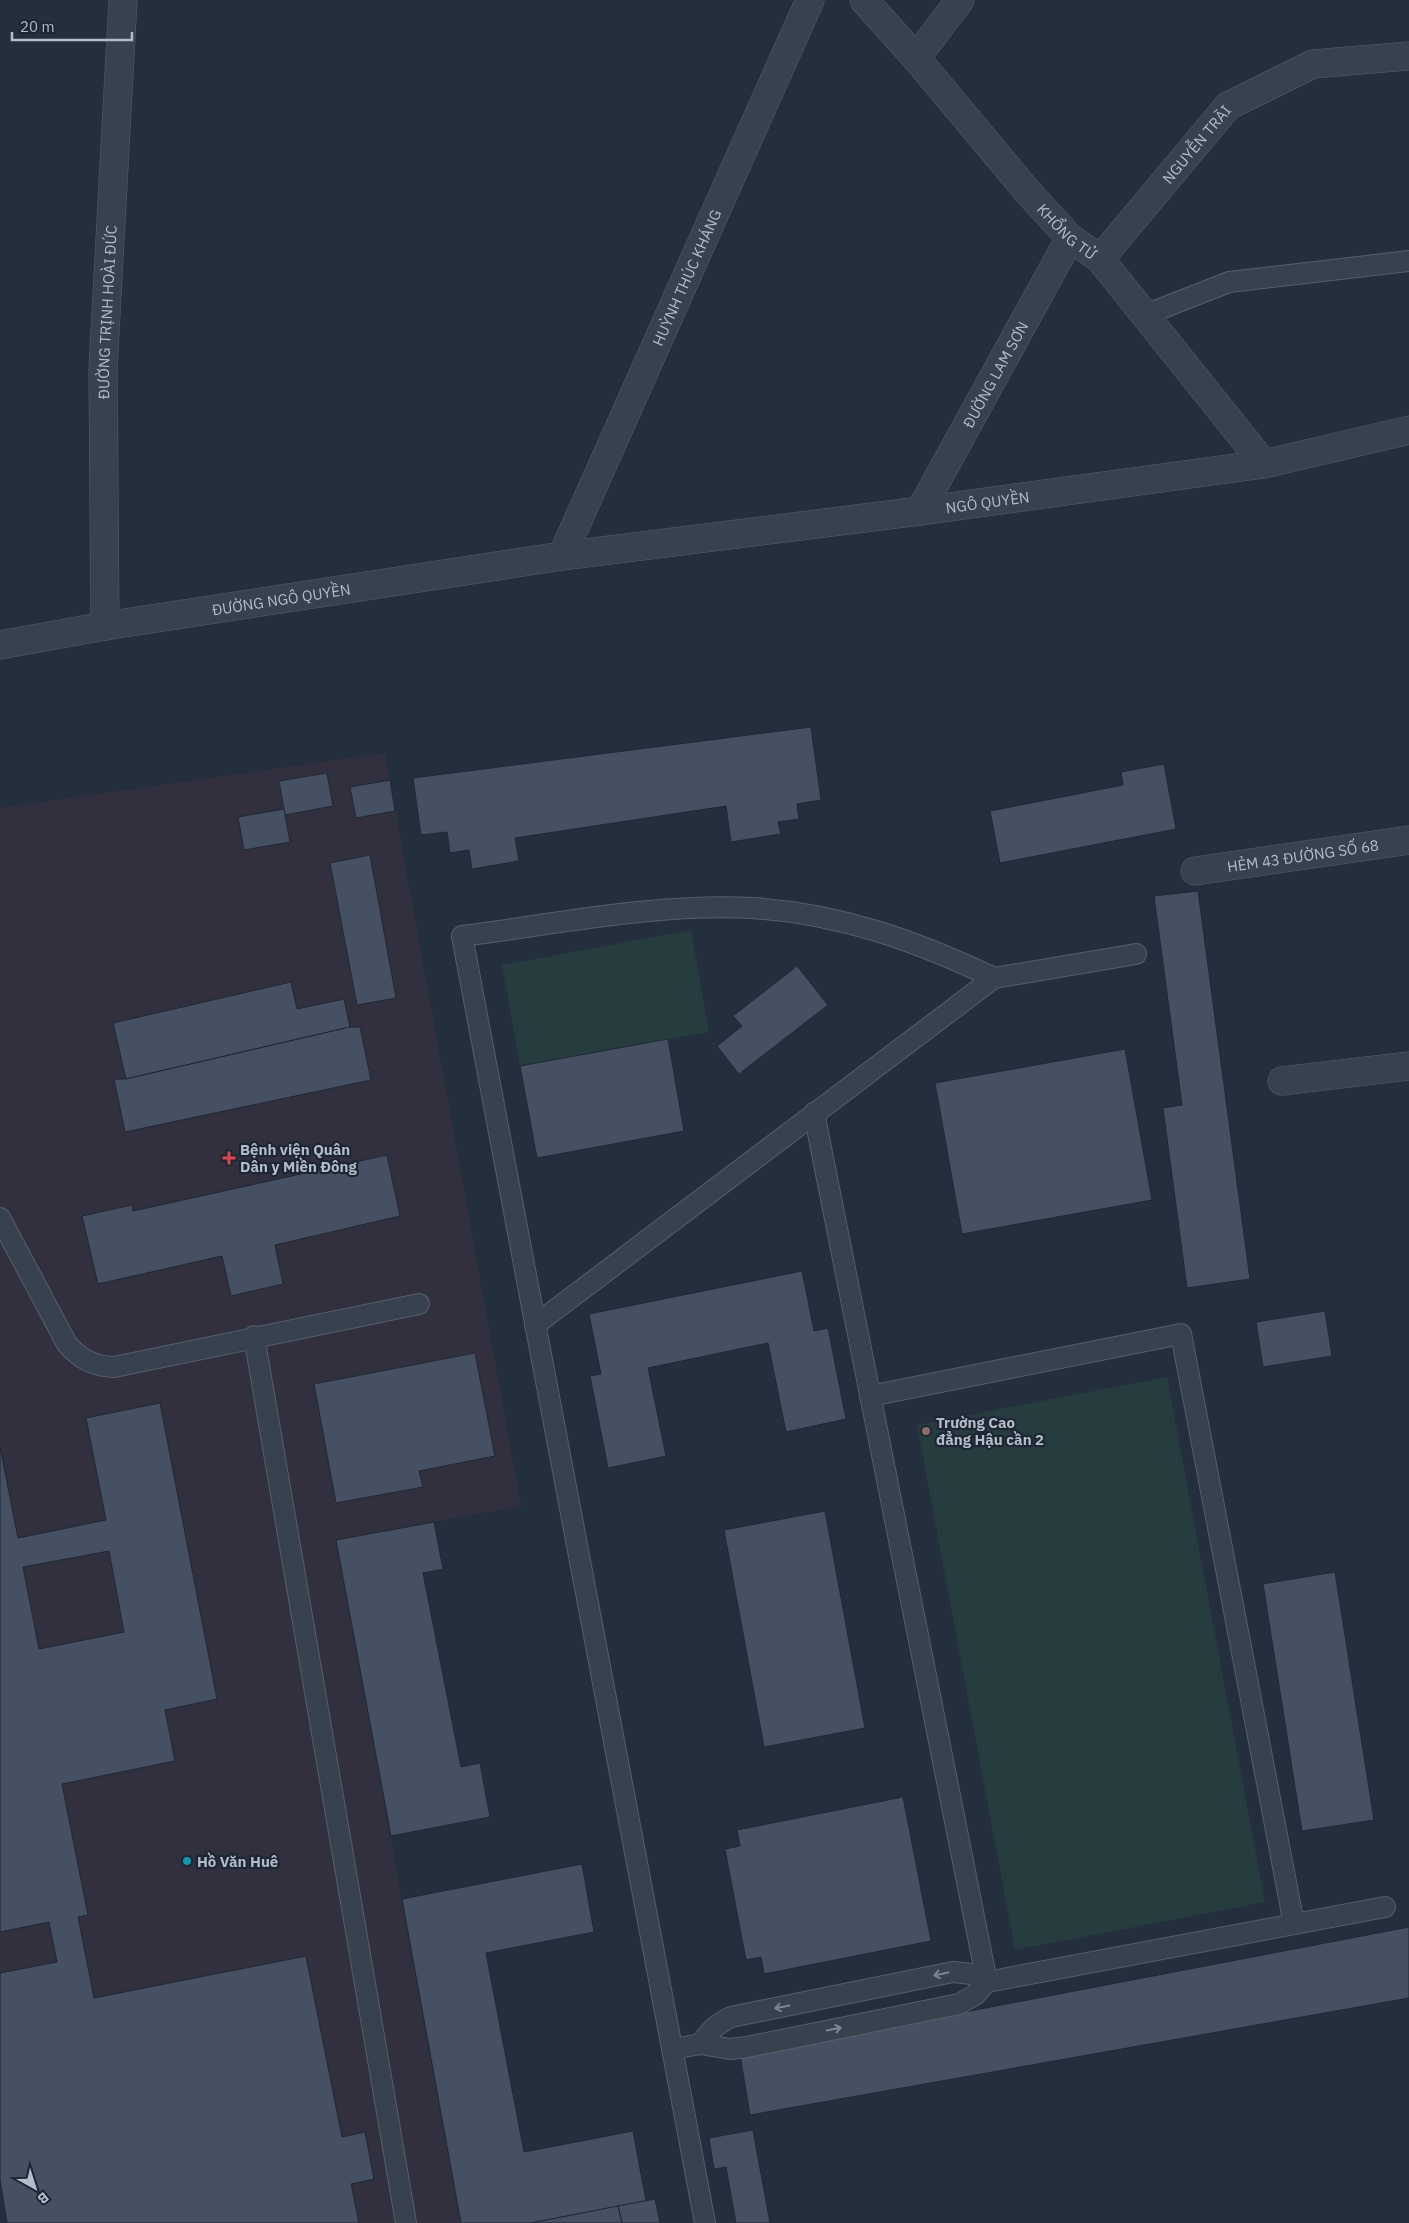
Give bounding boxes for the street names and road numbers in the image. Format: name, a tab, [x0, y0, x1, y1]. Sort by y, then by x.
street label: NGUYỄN TRÃI	[1158, 101, 1235, 187]
street label: KHỔNG TỬ	[1033, 199, 1101, 264]
street label: HUỲNH THÚC KHÁNG	[648, 206, 725, 349]
street label: ĐƯỜNG TRỊNH HOÀI ĐỨC	[93, 225, 120, 399]
street label: ĐƯỜNG LAM SƠN	[958, 318, 1032, 431]
street label: NGÔ QUYỀN	[944, 486, 1031, 517]
street label: ĐƯỜNG NGÔ QUYỀN	[211, 579, 352, 619]
street label: HẺM 43 ĐƯỜNG SỐ 68	[1226, 835, 1380, 876]

